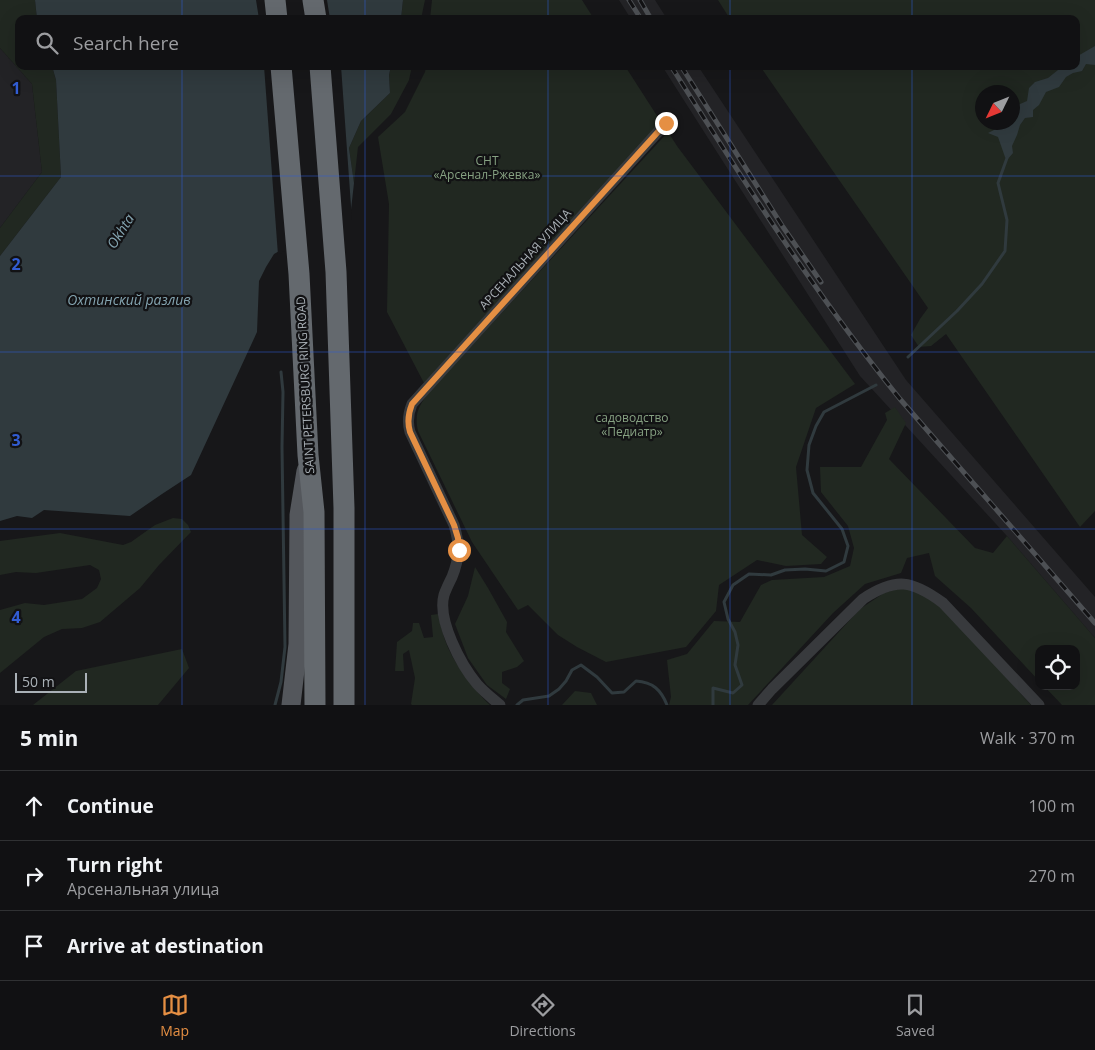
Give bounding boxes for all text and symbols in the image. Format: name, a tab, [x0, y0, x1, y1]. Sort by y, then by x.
search box	[15, 15, 1080, 70]
icon: search	[33, 29, 61, 57]
text: Search here	[73, 30, 179, 56]
text: 1	[11, 77, 21, 99]
north arrow	[975, 85, 1020, 130]
route end	[655, 112, 678, 135]
park label: СНТ «Арсенал-Ржевка»	[434, 152, 540, 183]
street label: АРСЕНАЛЬНАЯ УЛИЦА	[475, 205, 575, 313]
water label: Okhta	[102, 210, 138, 252]
text: 2	[11, 253, 21, 275]
water label: Охтинский разлив	[67, 290, 191, 309]
street label: SAINT PETERSBURG RING ROAD	[292, 296, 318, 474]
park label: садоводство «Педиатр»	[595, 409, 669, 440]
text: 3	[11, 429, 21, 451]
route start	[448, 539, 471, 562]
text: 4	[11, 606, 21, 628]
map controls	[1035, 645, 1080, 690]
button: locate	[1035, 645, 1080, 690]
scale bar	[15, 670, 88, 693]
text: 50 m	[22, 672, 55, 691]
text: 5 min	[20, 724, 78, 752]
text: Walk · 370 m	[980, 727, 1075, 749]
icon: ahead	[20, 792, 48, 820]
text: Continue	[67, 793, 154, 819]
text: 100 m	[1029, 795, 1075, 817]
text: Turn right	[67, 852, 162, 878]
icon: right	[20, 862, 48, 890]
text: 270 m	[1029, 865, 1075, 887]
text: Арсенальная улица	[67, 878, 219, 900]
icon: arrive	[20, 932, 48, 960]
text: Arrive at destination	[67, 933, 264, 959]
tab: Map	[160, 991, 189, 1040]
tab: Directions	[509, 991, 576, 1040]
tab: Saved	[896, 991, 935, 1040]

